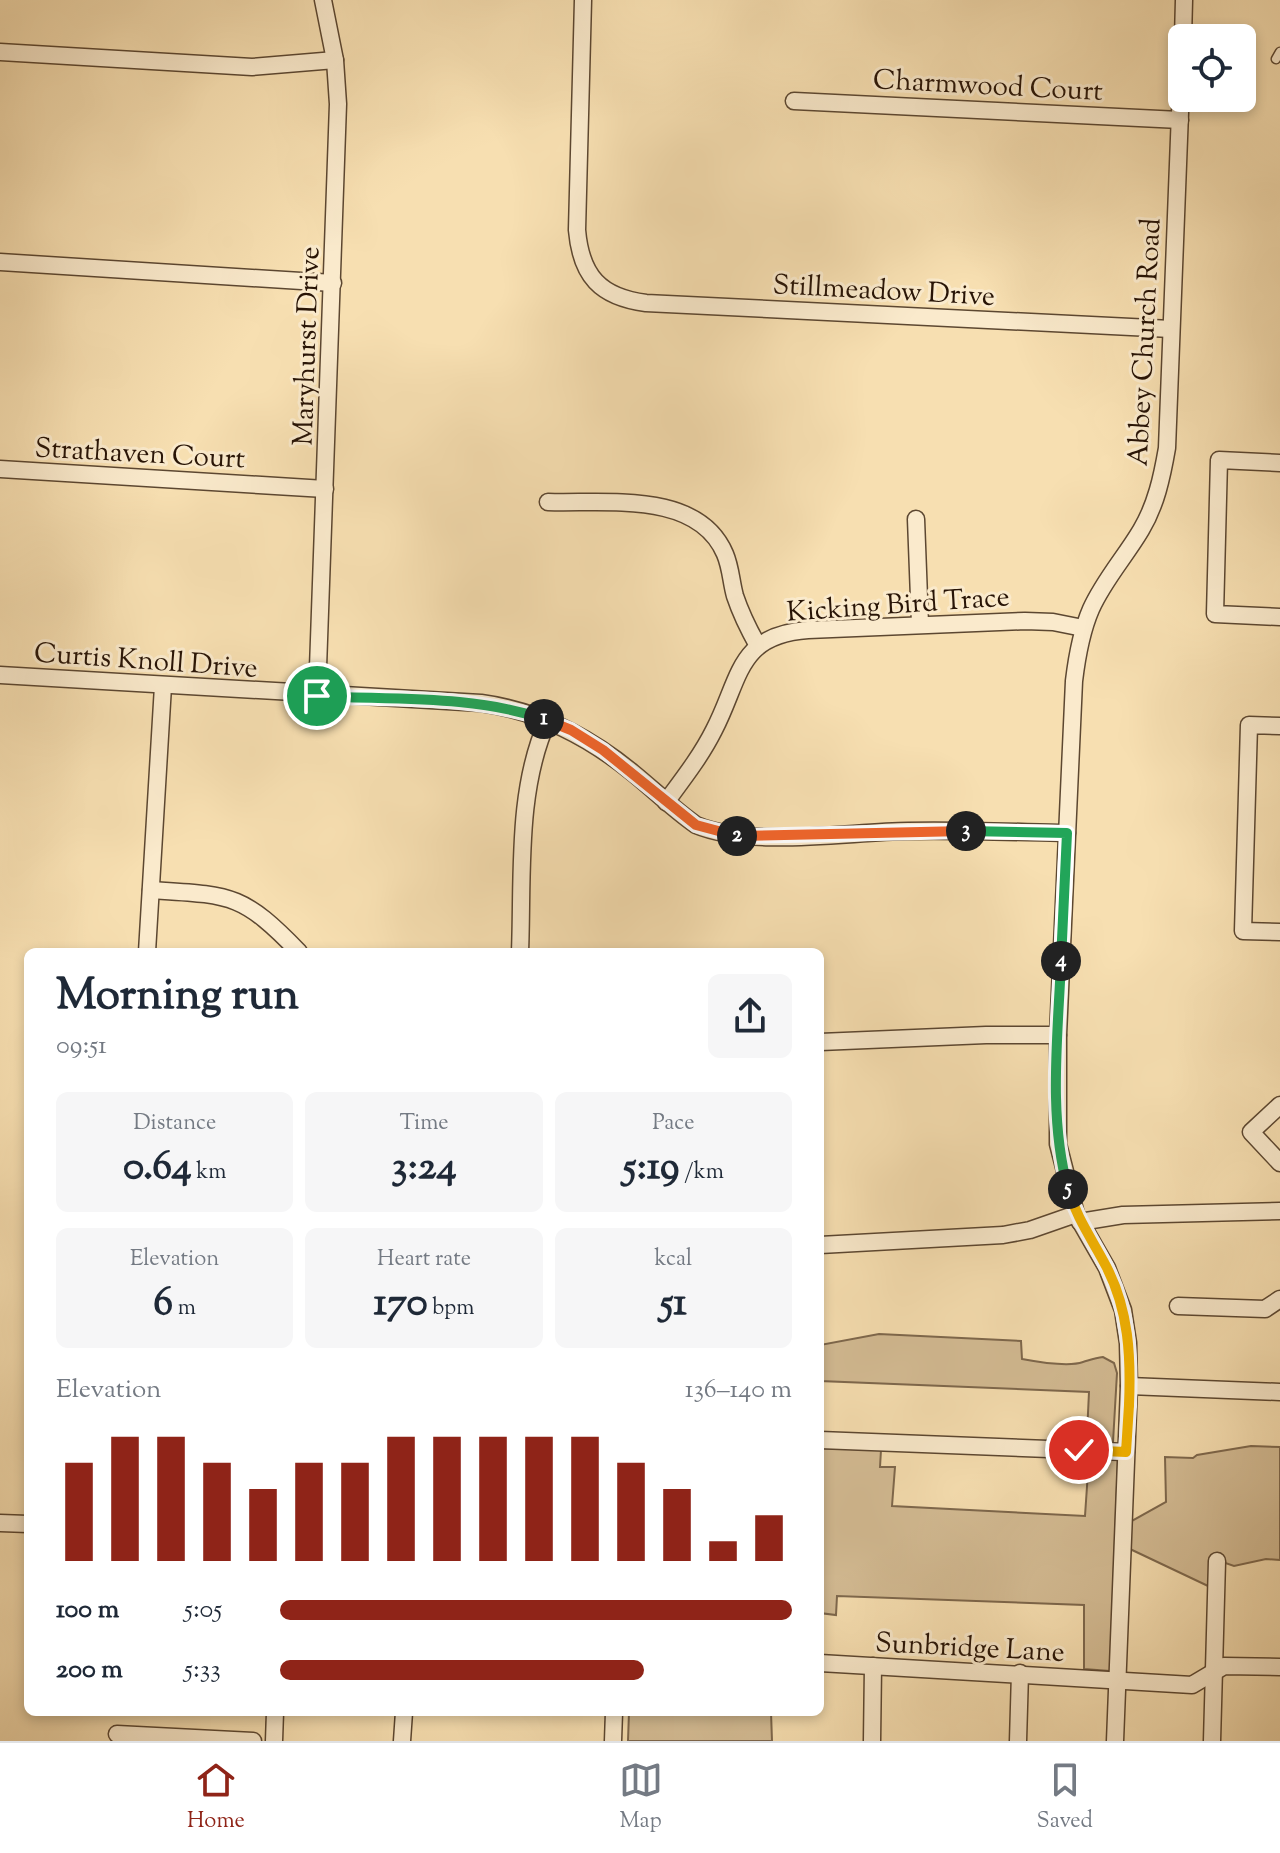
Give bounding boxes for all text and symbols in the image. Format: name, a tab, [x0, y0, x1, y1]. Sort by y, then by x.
map controls	[1168, 24, 1256, 112]
button: locate	[1168, 24, 1256, 112]
street label: Charmwood Court	[872, 61, 1104, 113]
street label: Abbey Church Road	[1120, 217, 1172, 467]
street label: Maryhurst Drive	[285, 246, 331, 446]
street label: Stillmeadow Drive	[772, 266, 996, 318]
street label: Strathaven Court	[34, 430, 246, 481]
street label: Kicking Bird Trace	[785, 578, 1011, 634]
street label: Curtis Knoll Drive	[33, 634, 259, 690]
pin	[283, 662, 351, 730]
icon: arrive	[295, 674, 339, 718]
pin: 1	[524, 699, 564, 739]
text: 1	[540, 703, 548, 735]
pin: 3	[946, 811, 986, 851]
text: 3	[962, 815, 970, 847]
pin: 2	[717, 816, 757, 856]
text: 2	[732, 820, 742, 852]
pin: 4	[1041, 941, 1081, 981]
text: 4	[1055, 945, 1067, 977]
text: Morning run	[56, 966, 299, 1029]
button: share	[708, 974, 792, 1058]
text: 09:51	[56, 1028, 107, 1065]
text: Distance	[133, 1108, 216, 1140]
text: Time	[400, 1108, 448, 1140]
text: Pace	[652, 1108, 694, 1140]
text: 0.64	[123, 1140, 192, 1197]
text: 3:24	[391, 1140, 457, 1197]
text: 5:19	[623, 1140, 679, 1197]
text: km	[192, 1157, 226, 1189]
text: /km	[679, 1157, 724, 1189]
pin: 5	[1048, 1169, 1088, 1209]
text: 5	[1064, 1173, 1072, 1205]
text: Elevation	[130, 1244, 219, 1276]
text: Heart rate	[377, 1244, 471, 1276]
text: kcal	[654, 1244, 692, 1276]
text: 6	[153, 1276, 173, 1333]
text: 170	[374, 1276, 428, 1333]
text: 51	[660, 1276, 687, 1333]
text: m	[173, 1293, 196, 1325]
text: bpm	[428, 1293, 474, 1325]
text: Elevation	[56, 1372, 161, 1409]
text: 136–140 m	[685, 1372, 792, 1409]
pin	[1045, 1416, 1113, 1484]
icon: check	[1057, 1428, 1101, 1472]
text: 100 m	[56, 1592, 119, 1629]
text: 5:05	[184, 1592, 222, 1629]
street label: Sunbridge Lane	[874, 1624, 1066, 1674]
text: 200 m	[56, 1652, 123, 1689]
text: 5:33	[184, 1652, 221, 1689]
tab: Home	[187, 1758, 245, 1838]
tab: Map	[619, 1758, 663, 1838]
tab: Saved	[1037, 1758, 1093, 1838]

